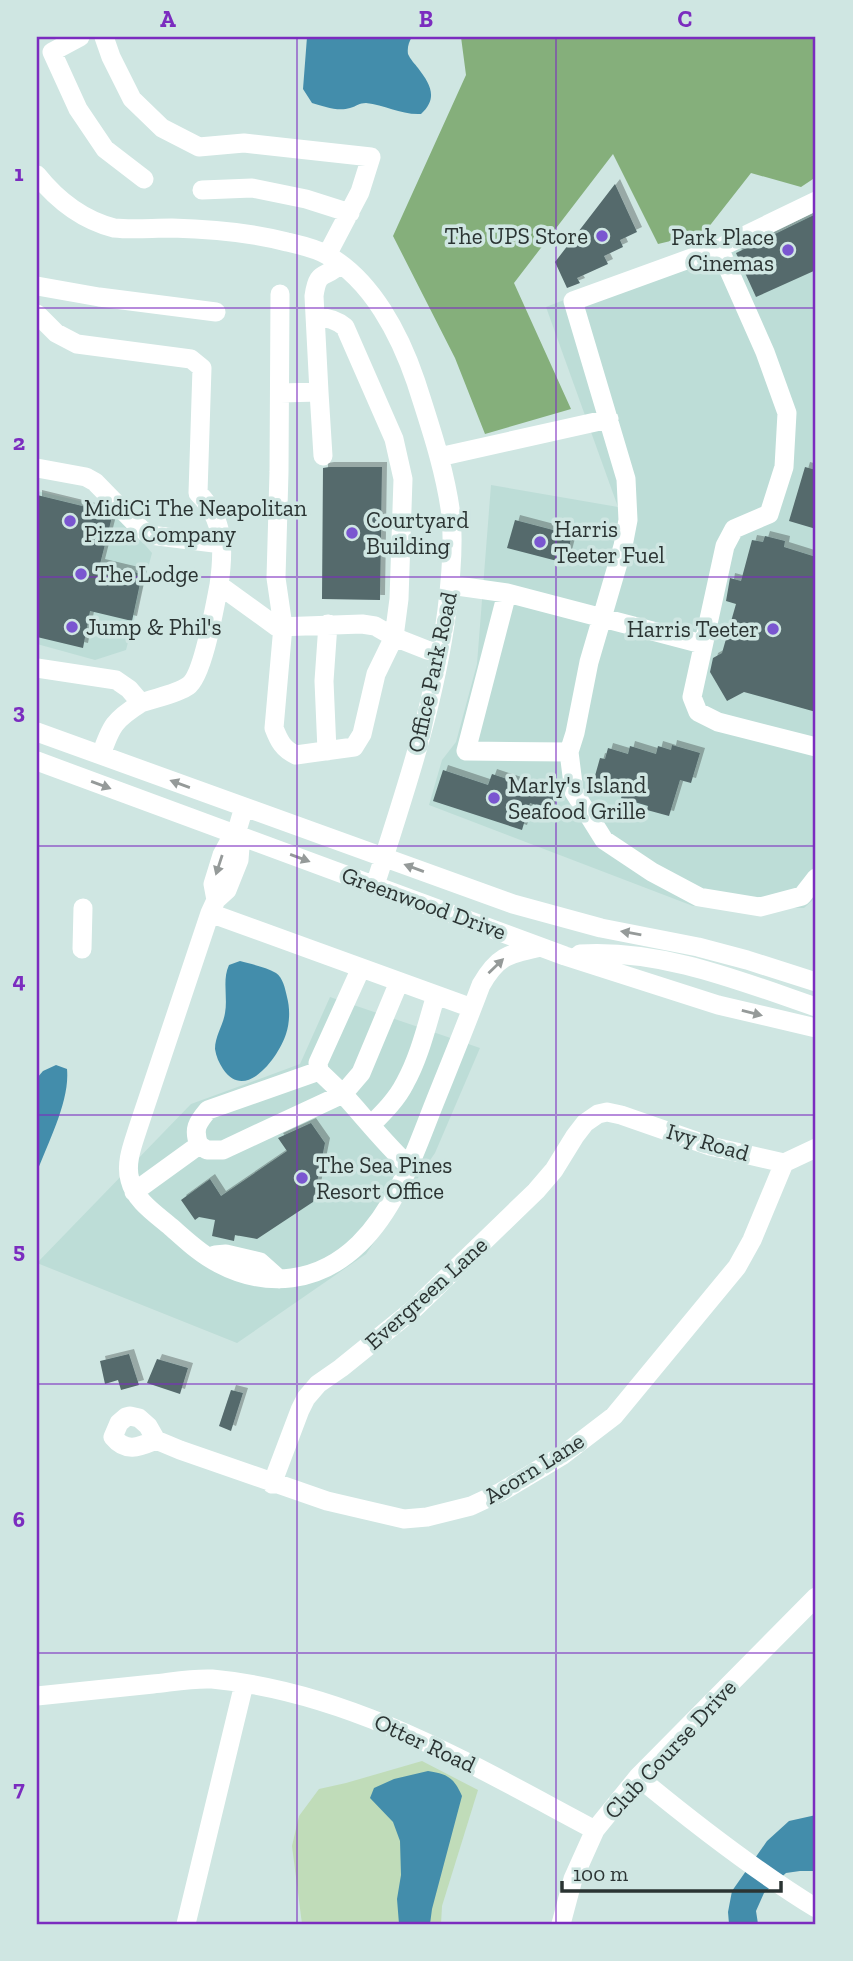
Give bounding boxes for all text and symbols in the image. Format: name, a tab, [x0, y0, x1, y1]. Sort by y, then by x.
text: A	[160, 5, 176, 33]
text: B	[419, 5, 433, 33]
text: C	[678, 5, 692, 33]
text: 1	[14, 159, 24, 187]
place label: The UPS Store	[445, 222, 588, 250]
place label: Park Place Cinemas	[671, 223, 774, 277]
marker: The UPS Store	[594, 228, 610, 244]
marker: Park Place Cinemas	[780, 242, 796, 258]
text: 2	[13, 428, 25, 456]
place label: MidiCi The Neapolitan Pizza Company	[84, 494, 307, 548]
place label: Courtyard Building	[366, 506, 469, 560]
marker: MidiCi The Neapolitan Pizza Company	[62, 513, 78, 529]
place label: Harris Teeter Fuel	[554, 515, 665, 569]
marker: Courtyard Building	[344, 525, 360, 541]
marker: Harris Teeter Fuel	[532, 534, 548, 550]
place label: The Lodge	[95, 560, 199, 588]
marker: The Lodge	[73, 566, 89, 582]
street label: Office Park Road	[401, 589, 463, 755]
place label: Jump & Phil's	[86, 613, 222, 641]
place label: Harris Teeter	[627, 615, 759, 643]
marker: Jump & Phil's	[64, 619, 80, 635]
marker: Harris Teeter	[765, 621, 781, 637]
text: 3	[13, 697, 25, 725]
place label: Marly's Island Seafood Grille	[508, 771, 647, 825]
one-way arrow	[170, 778, 191, 789]
one-way arrow	[90, 780, 111, 791]
marker: Marly's Island Seafood Grille	[486, 790, 502, 806]
one-way arrow	[289, 852, 310, 863]
one-way arrow	[214, 855, 224, 876]
street label: Greenwood Drive	[338, 860, 510, 946]
one-way arrow	[403, 862, 424, 873]
one-way arrow	[620, 928, 642, 939]
one-way arrow	[487, 958, 504, 974]
text: 4	[12, 966, 26, 994]
one-way arrow	[741, 1008, 763, 1019]
street label: Ivy Road	[664, 1117, 753, 1167]
place label: The Sea Pines Resort Office	[316, 1151, 452, 1205]
marker: The Sea Pines Resort Office	[294, 1170, 310, 1186]
street label: Evergreen Lane	[359, 1231, 493, 1355]
text: 5	[13, 1236, 25, 1264]
street label: Acorn Lane	[479, 1426, 589, 1510]
text: 6	[13, 1505, 25, 1533]
street label: Club Course Drive	[598, 1673, 742, 1825]
street label: Otter Road	[370, 1707, 480, 1779]
text: 7	[13, 1774, 25, 1802]
scale bar	[562, 1849, 781, 1893]
text: 100 m	[573, 1861, 628, 1886]

